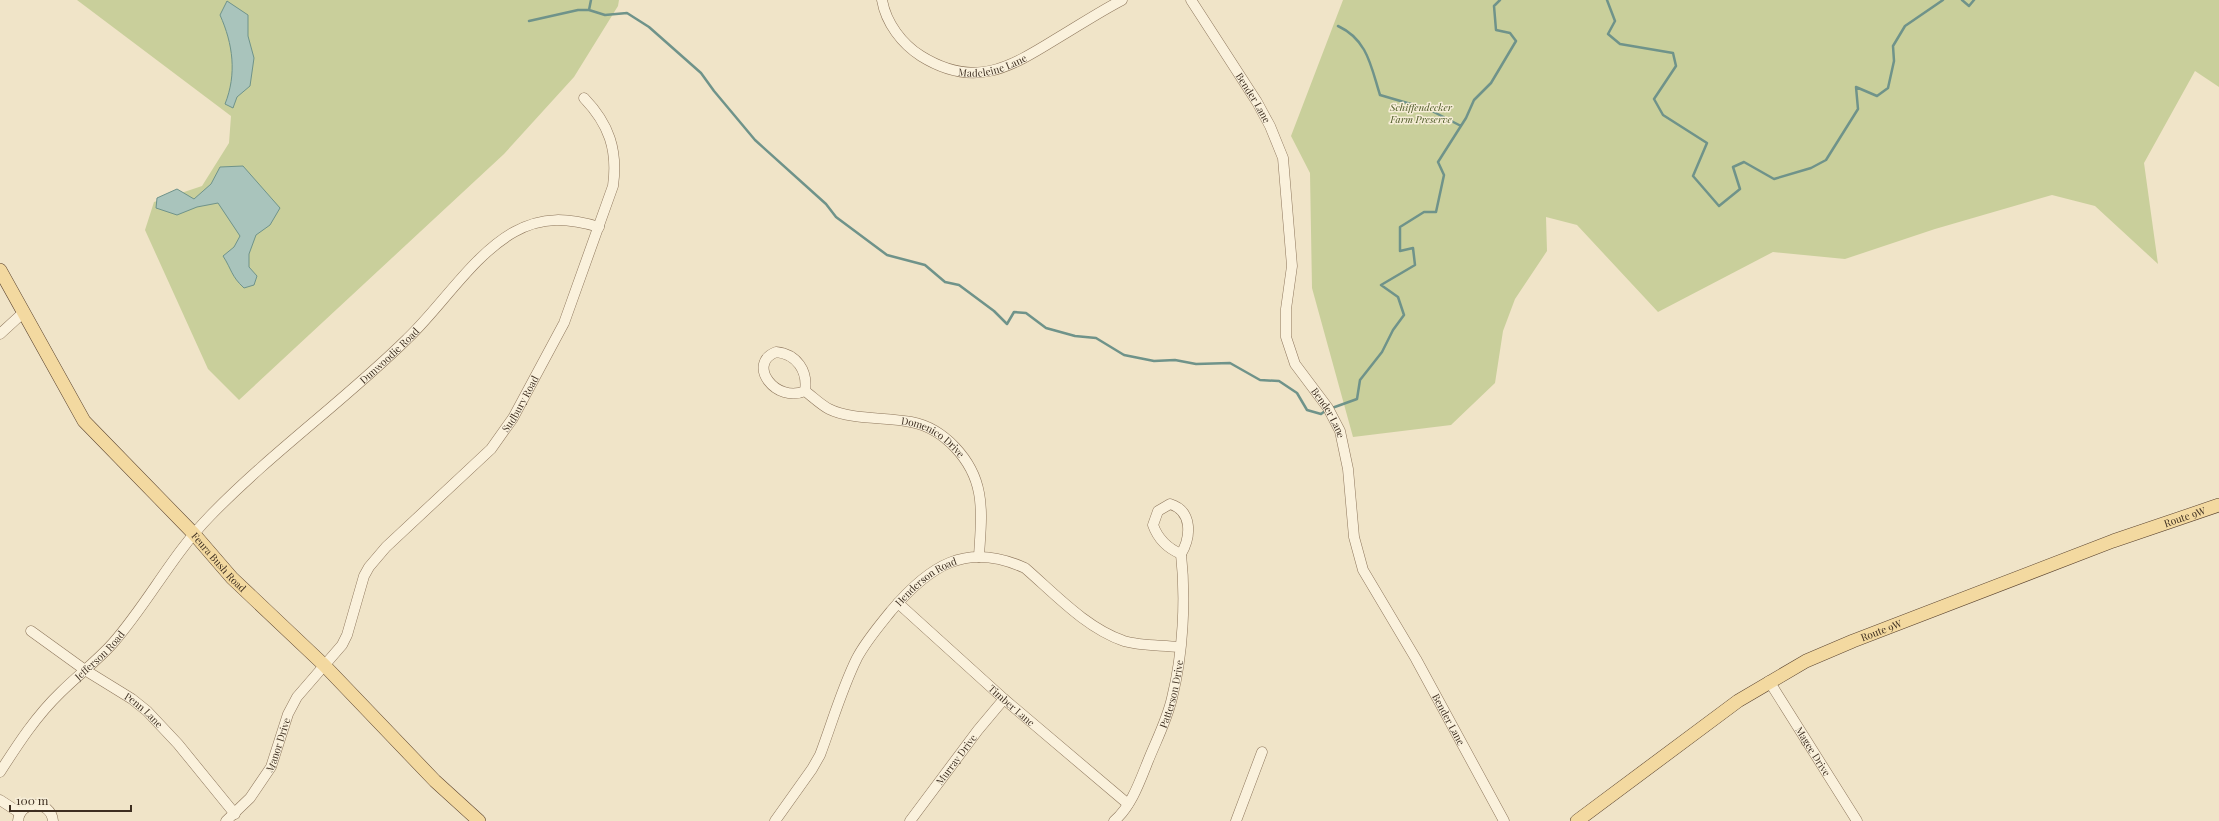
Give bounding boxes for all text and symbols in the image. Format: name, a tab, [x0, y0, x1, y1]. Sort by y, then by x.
street label: Madeleine Lane	[957, 51, 1029, 80]
street label: Bender Lane	[1233, 70, 1274, 125]
park label: Schiffendecker Farm Preserve	[1389, 100, 1453, 126]
street label: Dunwoodie Road	[356, 324, 422, 387]
street label: Sudbury Road	[498, 373, 542, 435]
street label: Bender Lane	[1308, 385, 1348, 439]
street label: Domenico Drive	[900, 413, 968, 460]
street label: Route 9W	[2162, 503, 2208, 530]
street label: Feura Bush Road	[188, 529, 250, 595]
street label: Henderson Road	[892, 554, 959, 609]
street label: Route 9W	[1859, 616, 1905, 644]
street label: Jefferson Road	[71, 627, 128, 684]
street label: Patterson Drive	[1156, 659, 1186, 730]
street label: Timber Lane	[985, 681, 1038, 729]
street label: Penn Lane	[122, 689, 166, 731]
street label: Bender Lane	[1429, 691, 1468, 748]
street label: Manor Drive	[262, 716, 293, 775]
street label: Magee Drive	[1792, 724, 1834, 779]
street label: Murray Drive	[933, 731, 980, 788]
scale bar	[10, 787, 131, 813]
text: 100 m	[16, 792, 49, 808]

